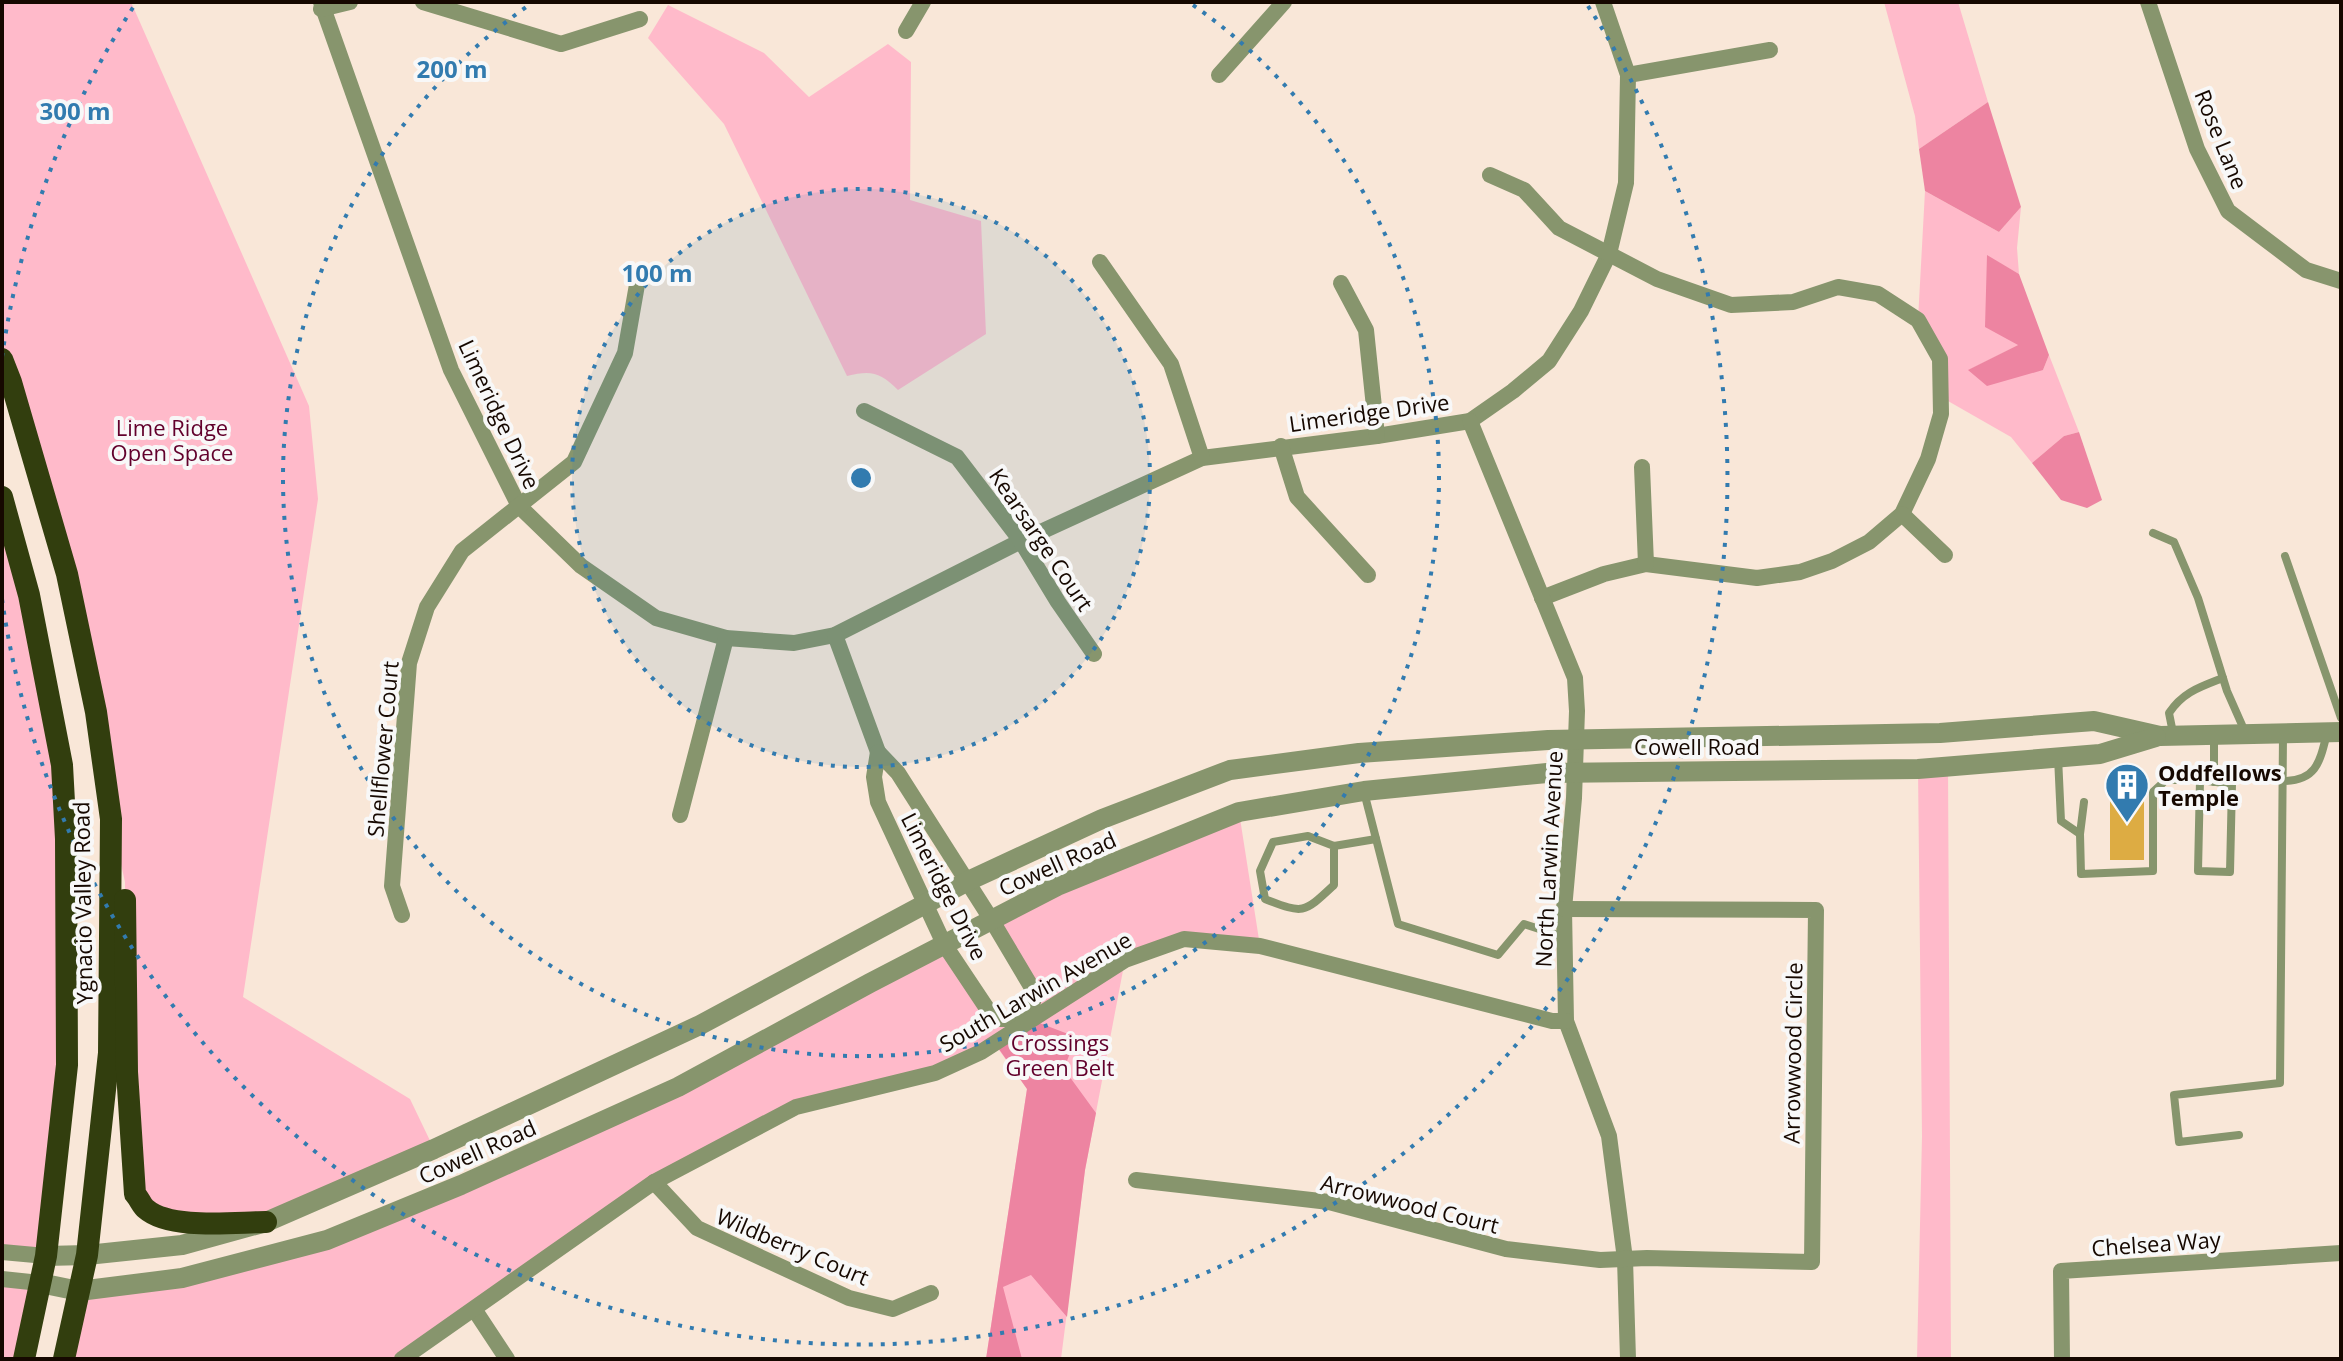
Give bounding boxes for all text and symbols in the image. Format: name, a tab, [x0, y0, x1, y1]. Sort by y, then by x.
text: 200 m	[417, 52, 487, 85]
street label: Rose Lane	[2188, 85, 2256, 193]
text: 300 m	[40, 94, 110, 127]
text: 100 m	[622, 256, 692, 289]
street label: Limeridge Drive	[452, 334, 548, 494]
street label: Limeridge Drive	[1287, 386, 1451, 438]
park label: Lime Ridge Open Space	[111, 412, 233, 467]
street label: Kearsarge Court	[983, 462, 1101, 616]
centre of rings	[847, 464, 875, 492]
street label: Shellflower Court	[359, 660, 405, 838]
street label: Cowell Road	[1634, 731, 1760, 761]
street label: North Larwin Avenue	[1527, 750, 1569, 968]
place label: Oddfellows Temple	[2158, 757, 2282, 812]
building icon: Oddfellows Temple	[2103, 761, 2151, 824]
street label: Ygnacio Valley Road	[65, 801, 99, 1005]
street label: Limeridge Drive	[895, 807, 995, 965]
street label: Cowell Road	[993, 824, 1121, 902]
street label: South Larwin Avenue	[934, 924, 1136, 1058]
street label: Arrowwood Circle	[1775, 962, 1809, 1144]
park label: Crossings Green Belt	[1006, 1027, 1115, 1082]
street label: Cowell Road	[413, 1112, 541, 1190]
street label: Arrowwood Court	[1318, 1166, 1502, 1240]
street label: Wildberry Court	[712, 1200, 874, 1292]
street label: Chelsea Way	[2090, 1223, 2223, 1262]

